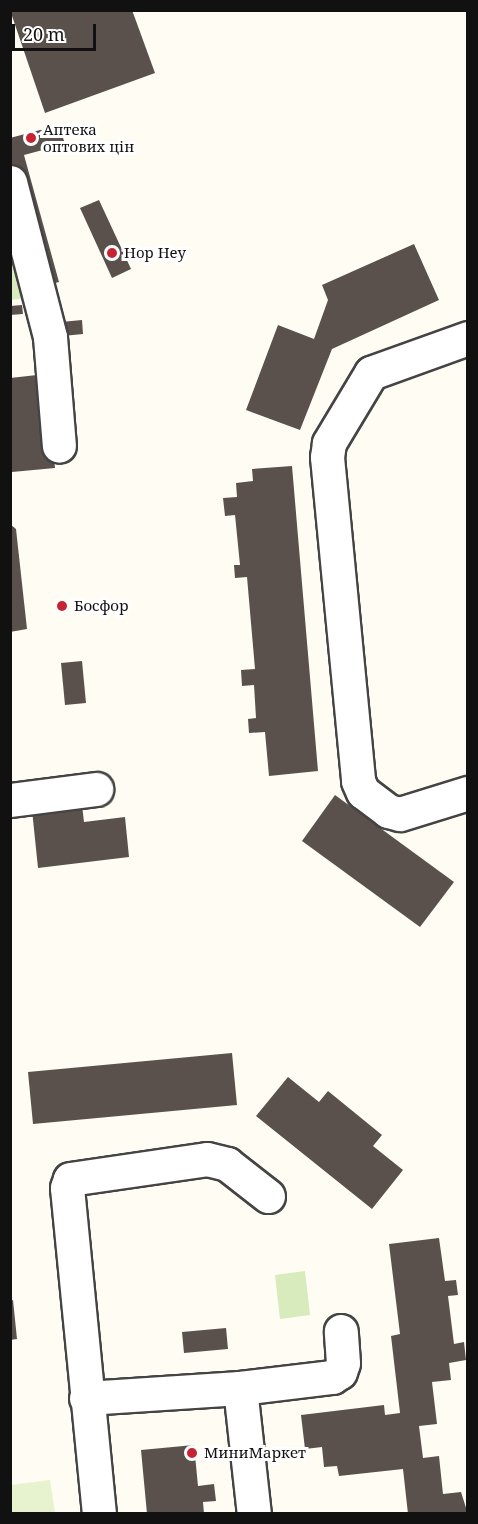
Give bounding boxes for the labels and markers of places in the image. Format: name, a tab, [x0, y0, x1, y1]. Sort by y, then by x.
place label: Аптека оптових цін	[43, 120, 134, 155]
marker: Аптека оптових цін	[24, 131, 38, 145]
place label: Hop Hey	[124, 244, 186, 262]
marker: Hop Hey	[105, 246, 119, 260]
place label: Босфор	[74, 597, 129, 615]
marker: Босфор	[55, 599, 69, 613]
place label: МиниМаркет	[204, 1444, 306, 1462]
marker: МиниМаркет	[185, 1446, 199, 1460]

